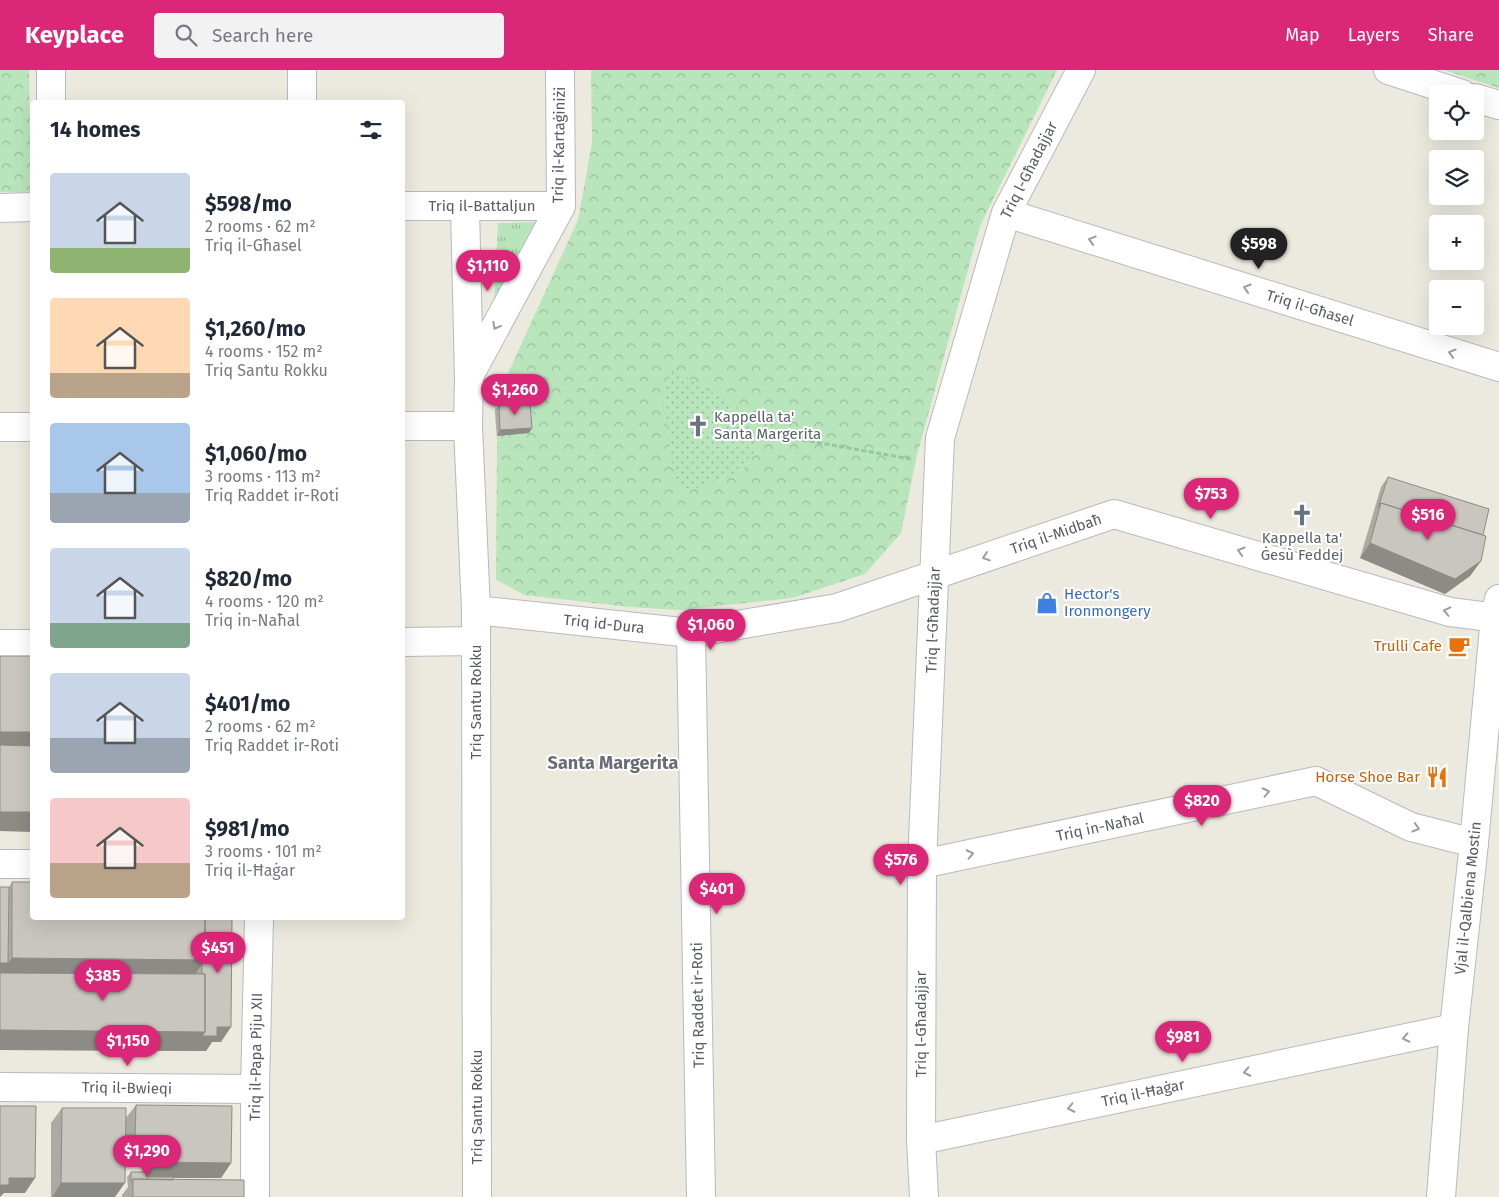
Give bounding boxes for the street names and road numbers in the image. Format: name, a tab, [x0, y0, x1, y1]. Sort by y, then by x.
street label: Triq il-Kartaġiniżi	[549, 87, 569, 203]
street label: Triq l-Għadajjar	[997, 118, 1061, 221]
street label: Triq il-Battaljun	[429, 197, 535, 215]
street label: Triq il-Għasel	[1264, 286, 1357, 330]
street label: Triq il-Midbaħ	[1008, 510, 1104, 558]
street label: Triq l-Għadajjar	[922, 566, 944, 673]
street label: Triq id-Dura	[563, 611, 645, 637]
street label: Triq Santu Rokku	[467, 644, 485, 760]
street label: Triq in-Naħal	[1055, 809, 1146, 845]
street label: Vjal il-Qalbiena Mostin	[1451, 820, 1485, 976]
street label: Triq Raddet ir-Roti	[688, 942, 708, 1068]
street label: Triq l-Għadajjar	[912, 971, 930, 1077]
street label: Triq il-Papa Piju XII	[246, 993, 266, 1121]
street label: Triq Santu Rokku	[468, 1049, 486, 1165]
street label: Triq il-Ħaġar	[1100, 1075, 1186, 1111]
street label: Triq il-Bwieqi	[82, 1078, 172, 1098]

